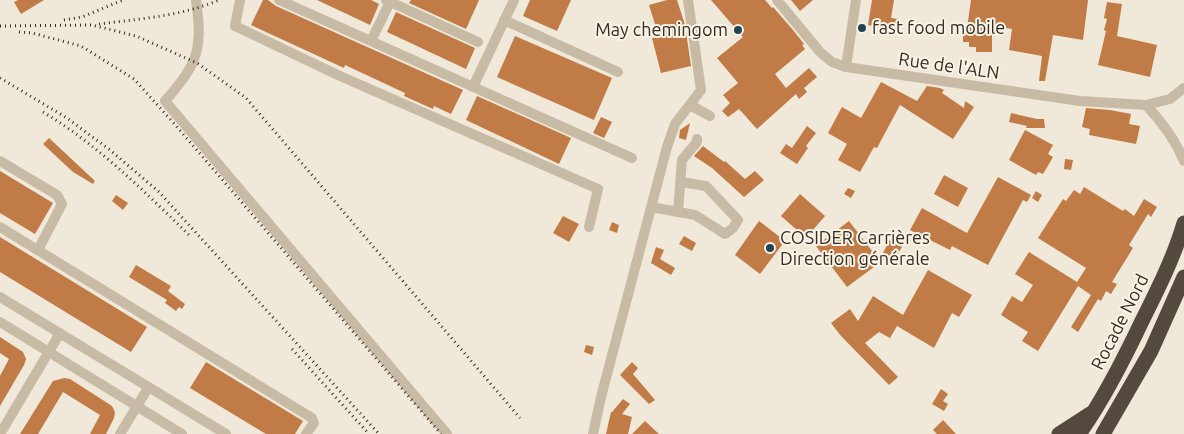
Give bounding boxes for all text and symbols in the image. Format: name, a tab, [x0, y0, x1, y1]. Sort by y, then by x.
place label: fast food mobile	[872, 17, 1005, 37]
place label: May chemingom	[595, 19, 728, 39]
marker: fast food mobile	[856, 22, 868, 34]
marker: May chemingom	[732, 24, 744, 36]
street label: Rue de l'ALN	[897, 48, 1001, 82]
place label: COSIDER Carrières Direction générale	[780, 227, 930, 268]
marker: COSIDER Carrières Direction générale	[764, 242, 776, 254]
street label: Rocade Nord	[1086, 270, 1152, 373]

